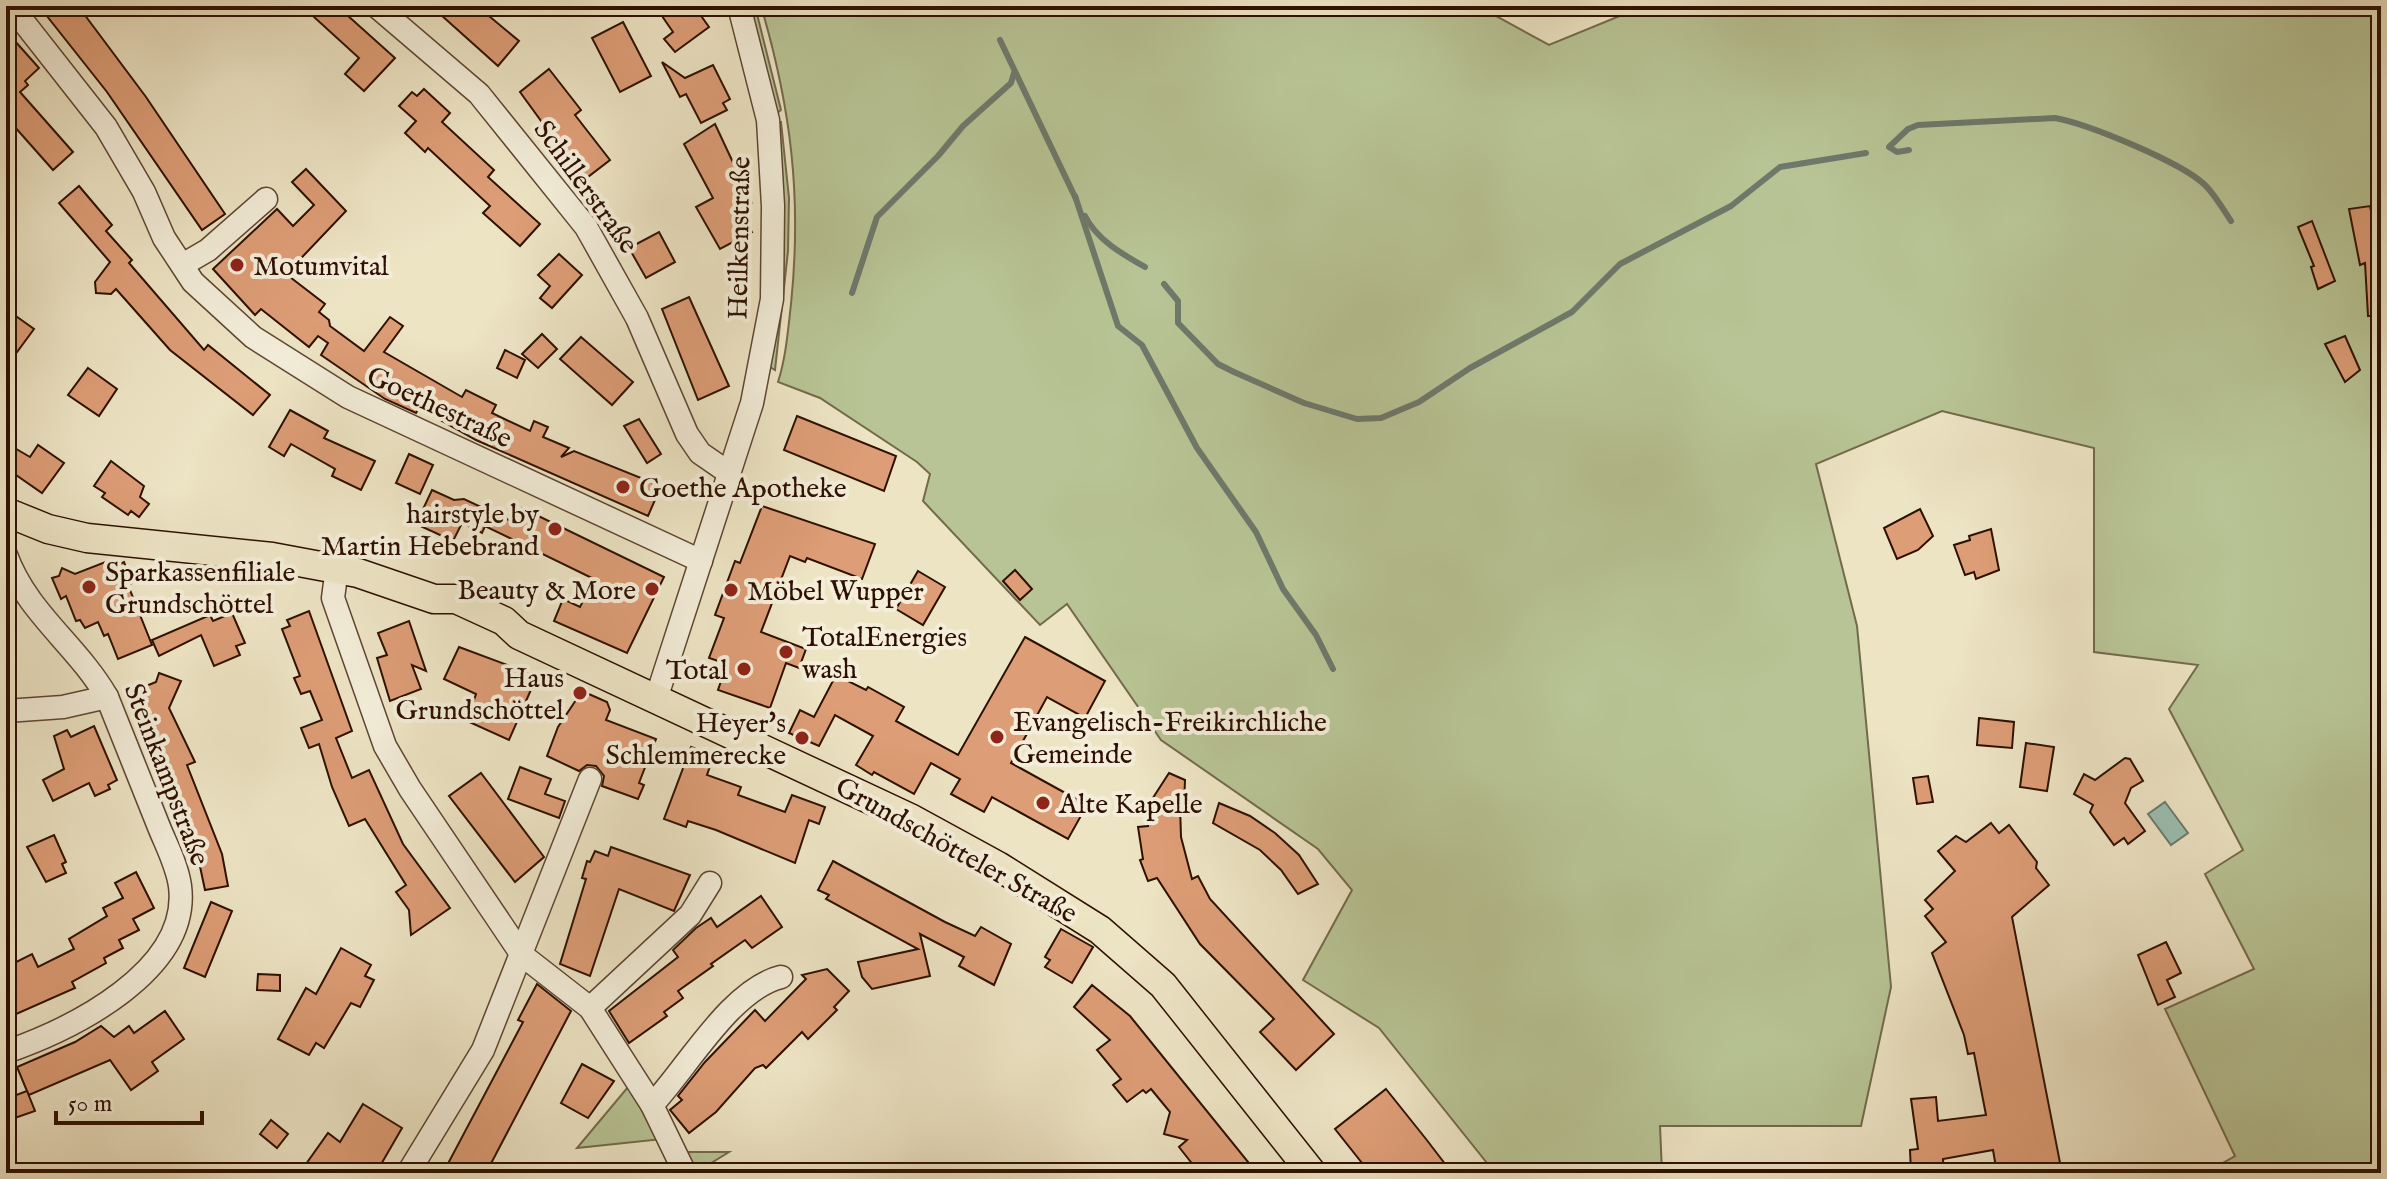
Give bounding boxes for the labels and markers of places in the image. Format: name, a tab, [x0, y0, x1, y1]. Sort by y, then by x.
place label: Motumvital	[253, 250, 389, 285]
marker: Motumvital	[228, 256, 246, 274]
place label: Goethe Apotheke	[639, 472, 847, 507]
marker: Goethe Apotheke	[614, 478, 632, 496]
place label: hairstyle by Martin Hebebrand	[321, 498, 539, 565]
marker: hairstyle by Martin Hebebrand	[546, 520, 564, 538]
place label: Sparkassenfiliale Grundschöttel	[105, 556, 295, 623]
place label: Beauty & More	[457, 574, 636, 609]
place label: Möbel Wupper	[747, 575, 924, 610]
marker: Sparkassenfiliale Grundschöttel	[80, 578, 98, 596]
marker: Beauty & More	[643, 580, 661, 598]
marker: Möbel Wupper	[722, 581, 740, 599]
place label: TotalEnergies wash	[802, 621, 967, 688]
marker: TotalEnergies wash	[777, 643, 795, 661]
place label: Total	[666, 654, 728, 689]
marker: Total	[735, 660, 753, 678]
place label: Haus Grundschöttel	[396, 662, 564, 729]
marker: Haus Grundschöttel	[571, 684, 589, 702]
place label: Evangelisch-Freikirchliche Gemeinde	[1013, 706, 1327, 773]
place label: Heyer's Schlemmerecke	[606, 707, 786, 774]
marker: Evangelisch-Freikirchliche Gemeinde	[988, 728, 1006, 746]
marker: Heyer's Schlemmerecke	[793, 729, 811, 747]
place label: Alte Kapelle	[1058, 788, 1203, 823]
marker: Alte Kapelle	[1034, 794, 1052, 812]

